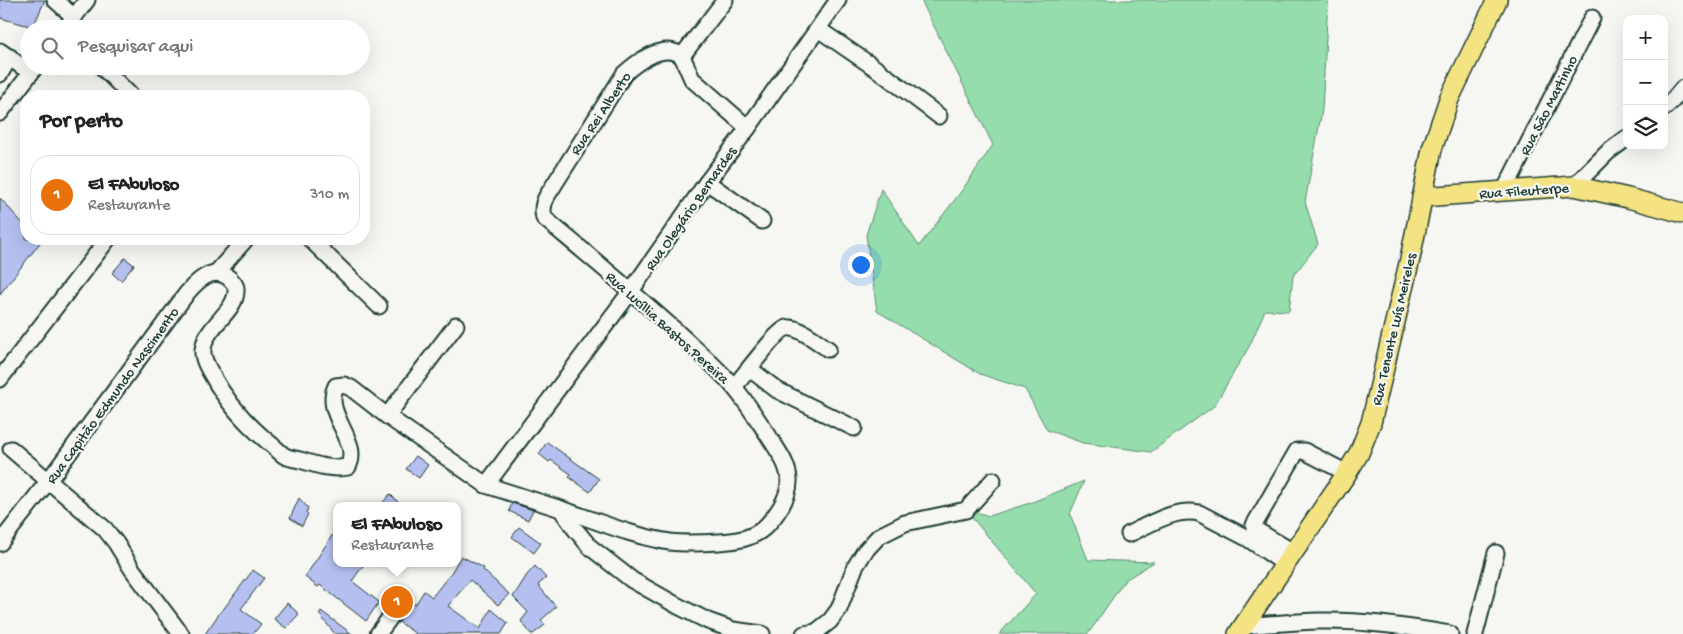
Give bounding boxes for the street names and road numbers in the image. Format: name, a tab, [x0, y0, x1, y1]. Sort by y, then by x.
street label: Rua São Martinho	[1517, 53, 1583, 159]
street label: Rua Rei Alberto	[567, 69, 636, 159]
street label: Rua Olegário Bernardes	[642, 143, 741, 275]
street label: Rua Fileuterpe	[1479, 180, 1570, 204]
street label: Rua Tenente Luís Meireles	[1369, 251, 1421, 407]
street label: Rua Lucíllia Bastos Pereira	[601, 268, 733, 389]
street label: Rua Capitão Edmundo Nascimento	[43, 304, 184, 488]

